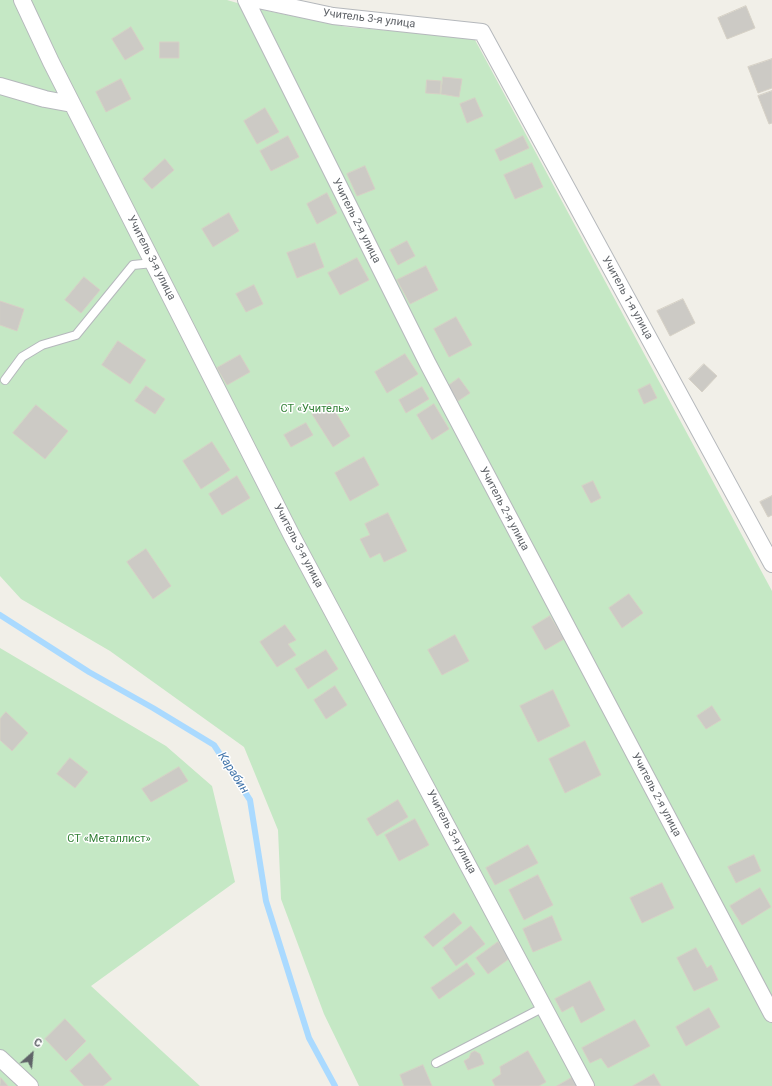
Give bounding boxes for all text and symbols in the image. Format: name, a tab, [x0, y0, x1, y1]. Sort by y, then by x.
street label: Учитель 3-я улица	[322, 7, 416, 31]
street label: Учитель 2-я улица	[329, 177, 383, 265]
street label: Учитель 3-я улица	[124, 214, 178, 302]
street label: Учитель 1-я улица	[599, 254, 655, 342]
park label: СТ «Учитель»	[281, 402, 349, 416]
street label: Учитель 2-я улица	[476, 465, 532, 553]
street label: Учитель 3-я улица	[270, 502, 326, 590]
water label: Карабин	[214, 750, 252, 796]
street label: Учитель 2-я улица	[628, 751, 684, 839]
street label: Учитель 3-я улица	[423, 788, 479, 876]
park label: СТ «Металлист»	[67, 832, 151, 846]
north arrow	[12, 1034, 52, 1074]
text: С	[32, 1035, 44, 1050]

